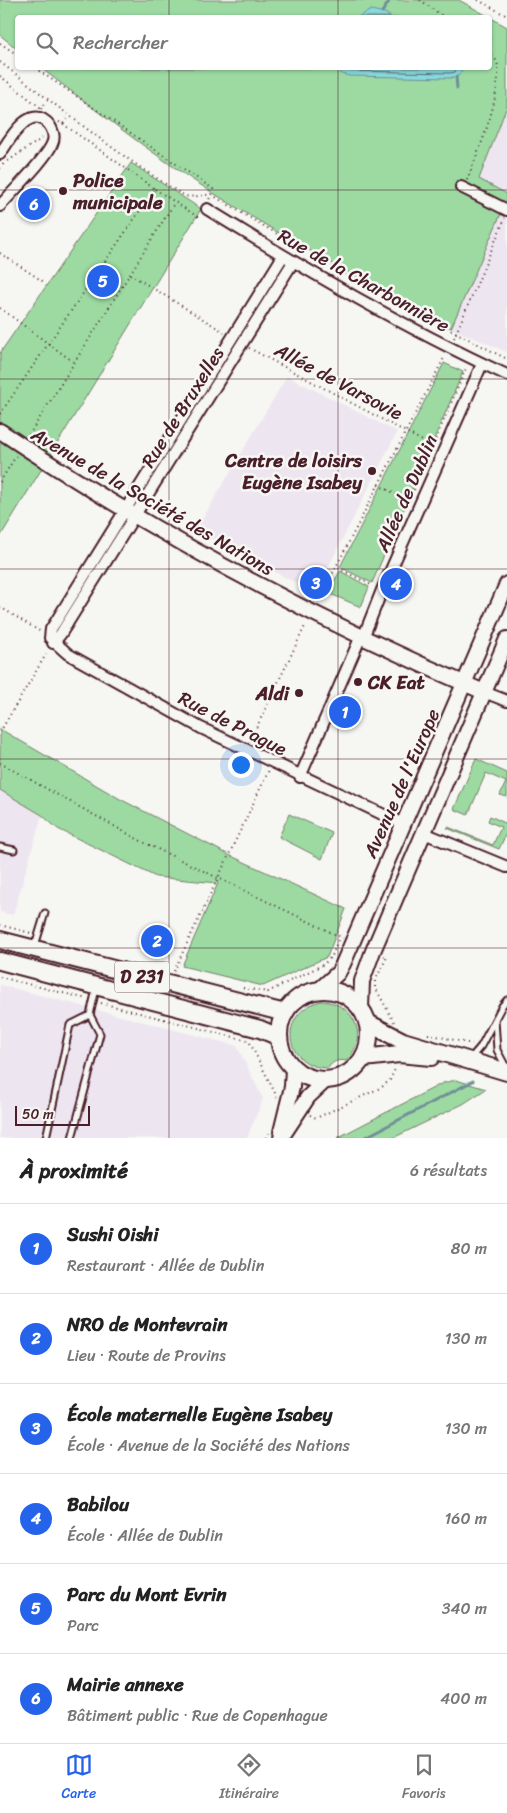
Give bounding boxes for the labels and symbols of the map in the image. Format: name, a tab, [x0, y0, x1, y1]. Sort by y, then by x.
place label: Police municipale	[72, 164, 163, 219]
pin: 6	[18, 185, 50, 223]
marker: Police municipale	[57, 185, 69, 197]
street label: Rue de la Charbonnière	[272, 219, 456, 342]
pin: 5	[87, 262, 119, 300]
street label: Allée de Varsovie	[268, 333, 409, 429]
street label: Rue de Bruxelles	[132, 340, 233, 474]
street label: Avenue de la Société des Nations	[24, 418, 281, 585]
street label: Allée de Dublin	[365, 429, 447, 558]
place label: Centre de loisirs Eugène Isabey	[224, 444, 363, 499]
marker: Centre de loisirs Eugène Isabey	[366, 465, 378, 477]
pin: 3	[300, 564, 332, 602]
pin: 4	[380, 565, 412, 603]
place label: CK Eat	[367, 666, 425, 699]
marker: CK Eat	[352, 676, 364, 688]
place label: Aldi	[255, 677, 291, 710]
street label: Rue de Prague	[173, 682, 293, 765]
marker: Aldi	[293, 687, 305, 699]
pin: 1	[329, 693, 361, 731]
street label: Avenue de l'Europe	[353, 703, 449, 864]
your location	[228, 752, 254, 778]
pin: 2	[141, 922, 173, 960]
road number: D 231	[114, 962, 170, 992]
scale bar	[15, 1103, 90, 1126]

